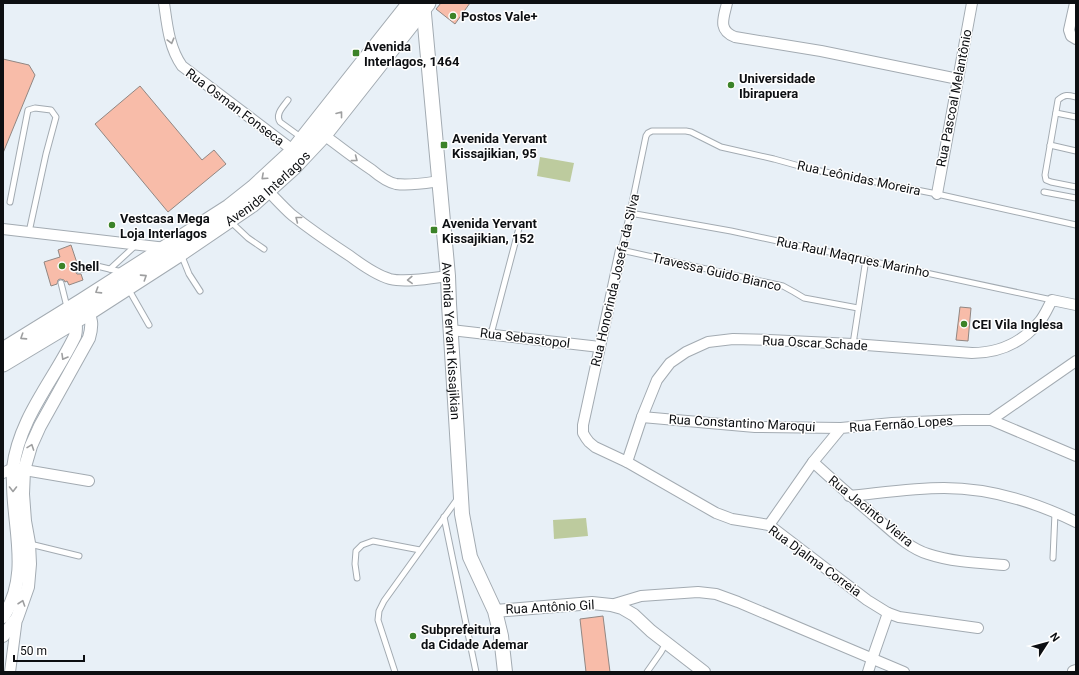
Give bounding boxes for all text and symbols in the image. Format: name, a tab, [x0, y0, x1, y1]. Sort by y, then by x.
place label: Postos Vale+	[461, 9, 538, 24]
marker: Postos Vale+	[448, 11, 458, 21]
street label: Rua Pascoal Melantônio	[933, 28, 975, 168]
one-way arrow	[166, 37, 175, 44]
place label: Avenida Interlagos, 1464	[364, 39, 460, 69]
marker: Avenida Interlagos, 1464	[351, 48, 361, 58]
street label: Rua Osman Fonseca	[183, 65, 287, 149]
place label: Universidade Ibirapuera	[739, 71, 815, 101]
marker: Universidade Ibirapuera	[726, 80, 736, 90]
one-way arrow	[336, 112, 343, 119]
place label: Avenida Yervant Kissajikian, 95	[452, 131, 547, 161]
marker: Avenida Yervant Kissajikian, 95	[439, 140, 449, 150]
street label: Avenida Interlagos	[222, 147, 313, 229]
one-way arrow	[351, 154, 358, 161]
street label: Rua Leônidas Moreira	[796, 158, 922, 198]
one-way arrow	[262, 172, 269, 179]
street label: Rua Honorinda Josefa da Silva	[588, 192, 642, 368]
place label: Vestcasa Mega Loja Interlagos	[120, 211, 210, 241]
place label: Avenida Yervant Kissajikian, 152	[442, 216, 537, 246]
one-way arrow	[295, 217, 302, 224]
marker: Vestcasa Mega Loja Interlagos	[107, 220, 117, 230]
marker: Avenida Yervant Kissajikian, 152	[429, 225, 439, 235]
street label: Rua Raul Maqrues Marinho	[775, 233, 931, 281]
street label: Travessa Guido Bianco	[651, 250, 783, 294]
place label: Shell	[70, 259, 99, 274]
marker: Shell	[57, 261, 67, 271]
street label: Avenida Yervant Kissajikian	[439, 261, 464, 420]
one-way arrow	[140, 274, 147, 281]
one-way arrow	[407, 276, 413, 284]
one-way arrow	[95, 287, 102, 294]
place label: CEI Vila Inglesa	[972, 317, 1063, 332]
marker: CEI Vila Inglesa	[959, 319, 969, 329]
street label: Rua Sebastopol	[479, 325, 571, 351]
one-way arrow	[21, 332, 28, 339]
street label: Rua Oscar Schade	[762, 333, 868, 353]
one-way arrow	[61, 353, 68, 360]
street label: Rua Constantino Maroqui	[668, 412, 816, 434]
street label: Rua Fernão Lopes	[849, 413, 954, 435]
one-way arrow	[27, 444, 35, 451]
street label: Rua Jacinto Vieira	[826, 472, 916, 550]
one-way arrow	[9, 486, 17, 492]
street label: Rua Djalma Correia	[766, 522, 864, 600]
street label: Rua Antônio Gil	[505, 597, 595, 617]
one-way arrow	[18, 599, 26, 606]
place label: Subprefeitura da Cidade Ademar	[421, 622, 529, 652]
north arrow	[1027, 623, 1067, 663]
text: N	[1047, 630, 1062, 645]
marker: Subprefeitura da Cidade Ademar	[408, 631, 418, 641]
scale bar	[14, 637, 84, 663]
text: 50 m	[20, 644, 47, 658]

